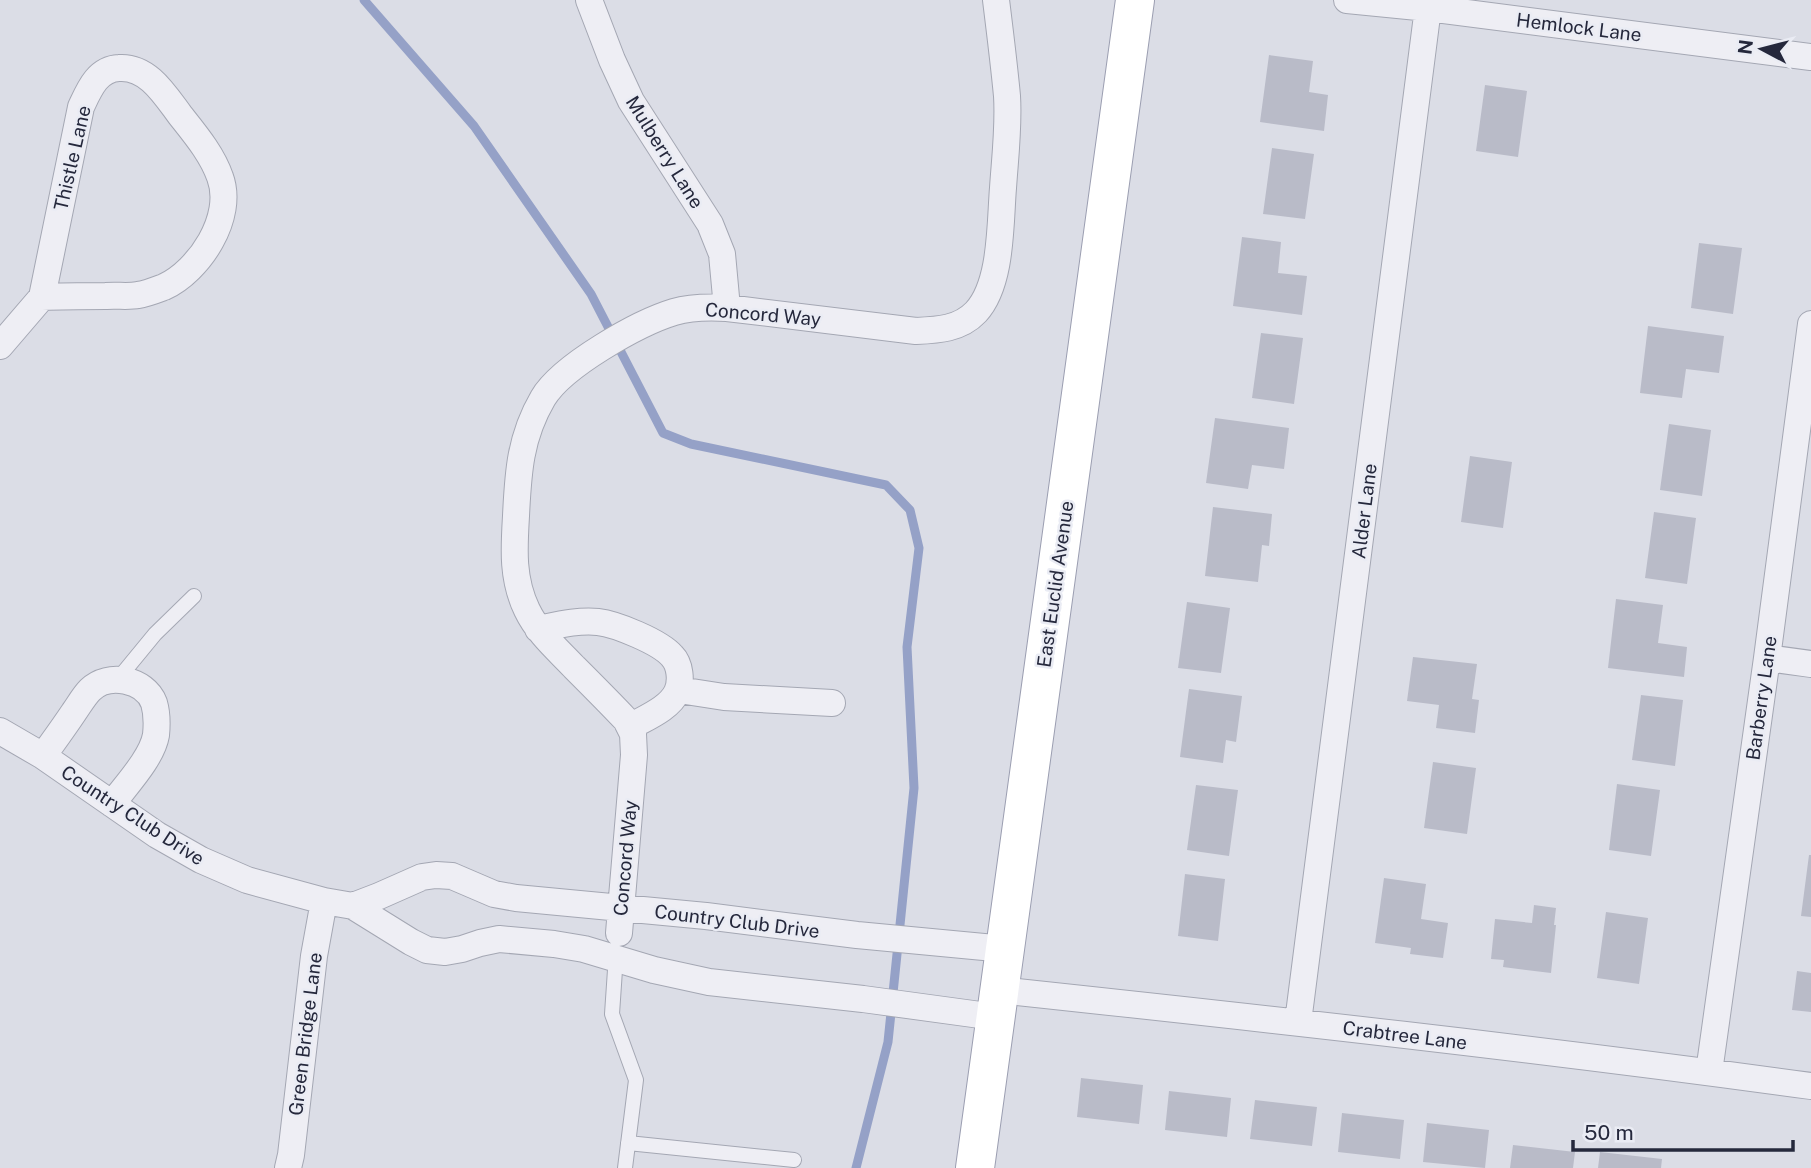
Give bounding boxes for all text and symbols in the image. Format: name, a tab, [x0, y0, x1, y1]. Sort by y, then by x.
street label: Hemlock Lane	[1515, 8, 1643, 46]
north arrow	[1727, 14, 1797, 84]
text: N	[1733, 38, 1757, 56]
street label: Mulberry Lane	[622, 92, 708, 212]
street label: Thistle Lane	[49, 103, 95, 213]
street label: Concord Way	[704, 298, 822, 330]
street label: Alder Lane	[1347, 462, 1381, 560]
street label: East Euclid Avenue	[1032, 499, 1078, 669]
street label: Barberry Lane	[1741, 634, 1781, 762]
street label: Country Club Drive	[57, 761, 209, 869]
street label: Concord Way	[609, 799, 641, 917]
street label: Country Club Drive	[653, 900, 821, 942]
street label: Green Bridge Lane	[284, 951, 326, 1117]
street label: Crabtree Lane	[1342, 1016, 1468, 1054]
scale bar	[1573, 1108, 1794, 1152]
text: 50 m	[1584, 1120, 1634, 1145]

